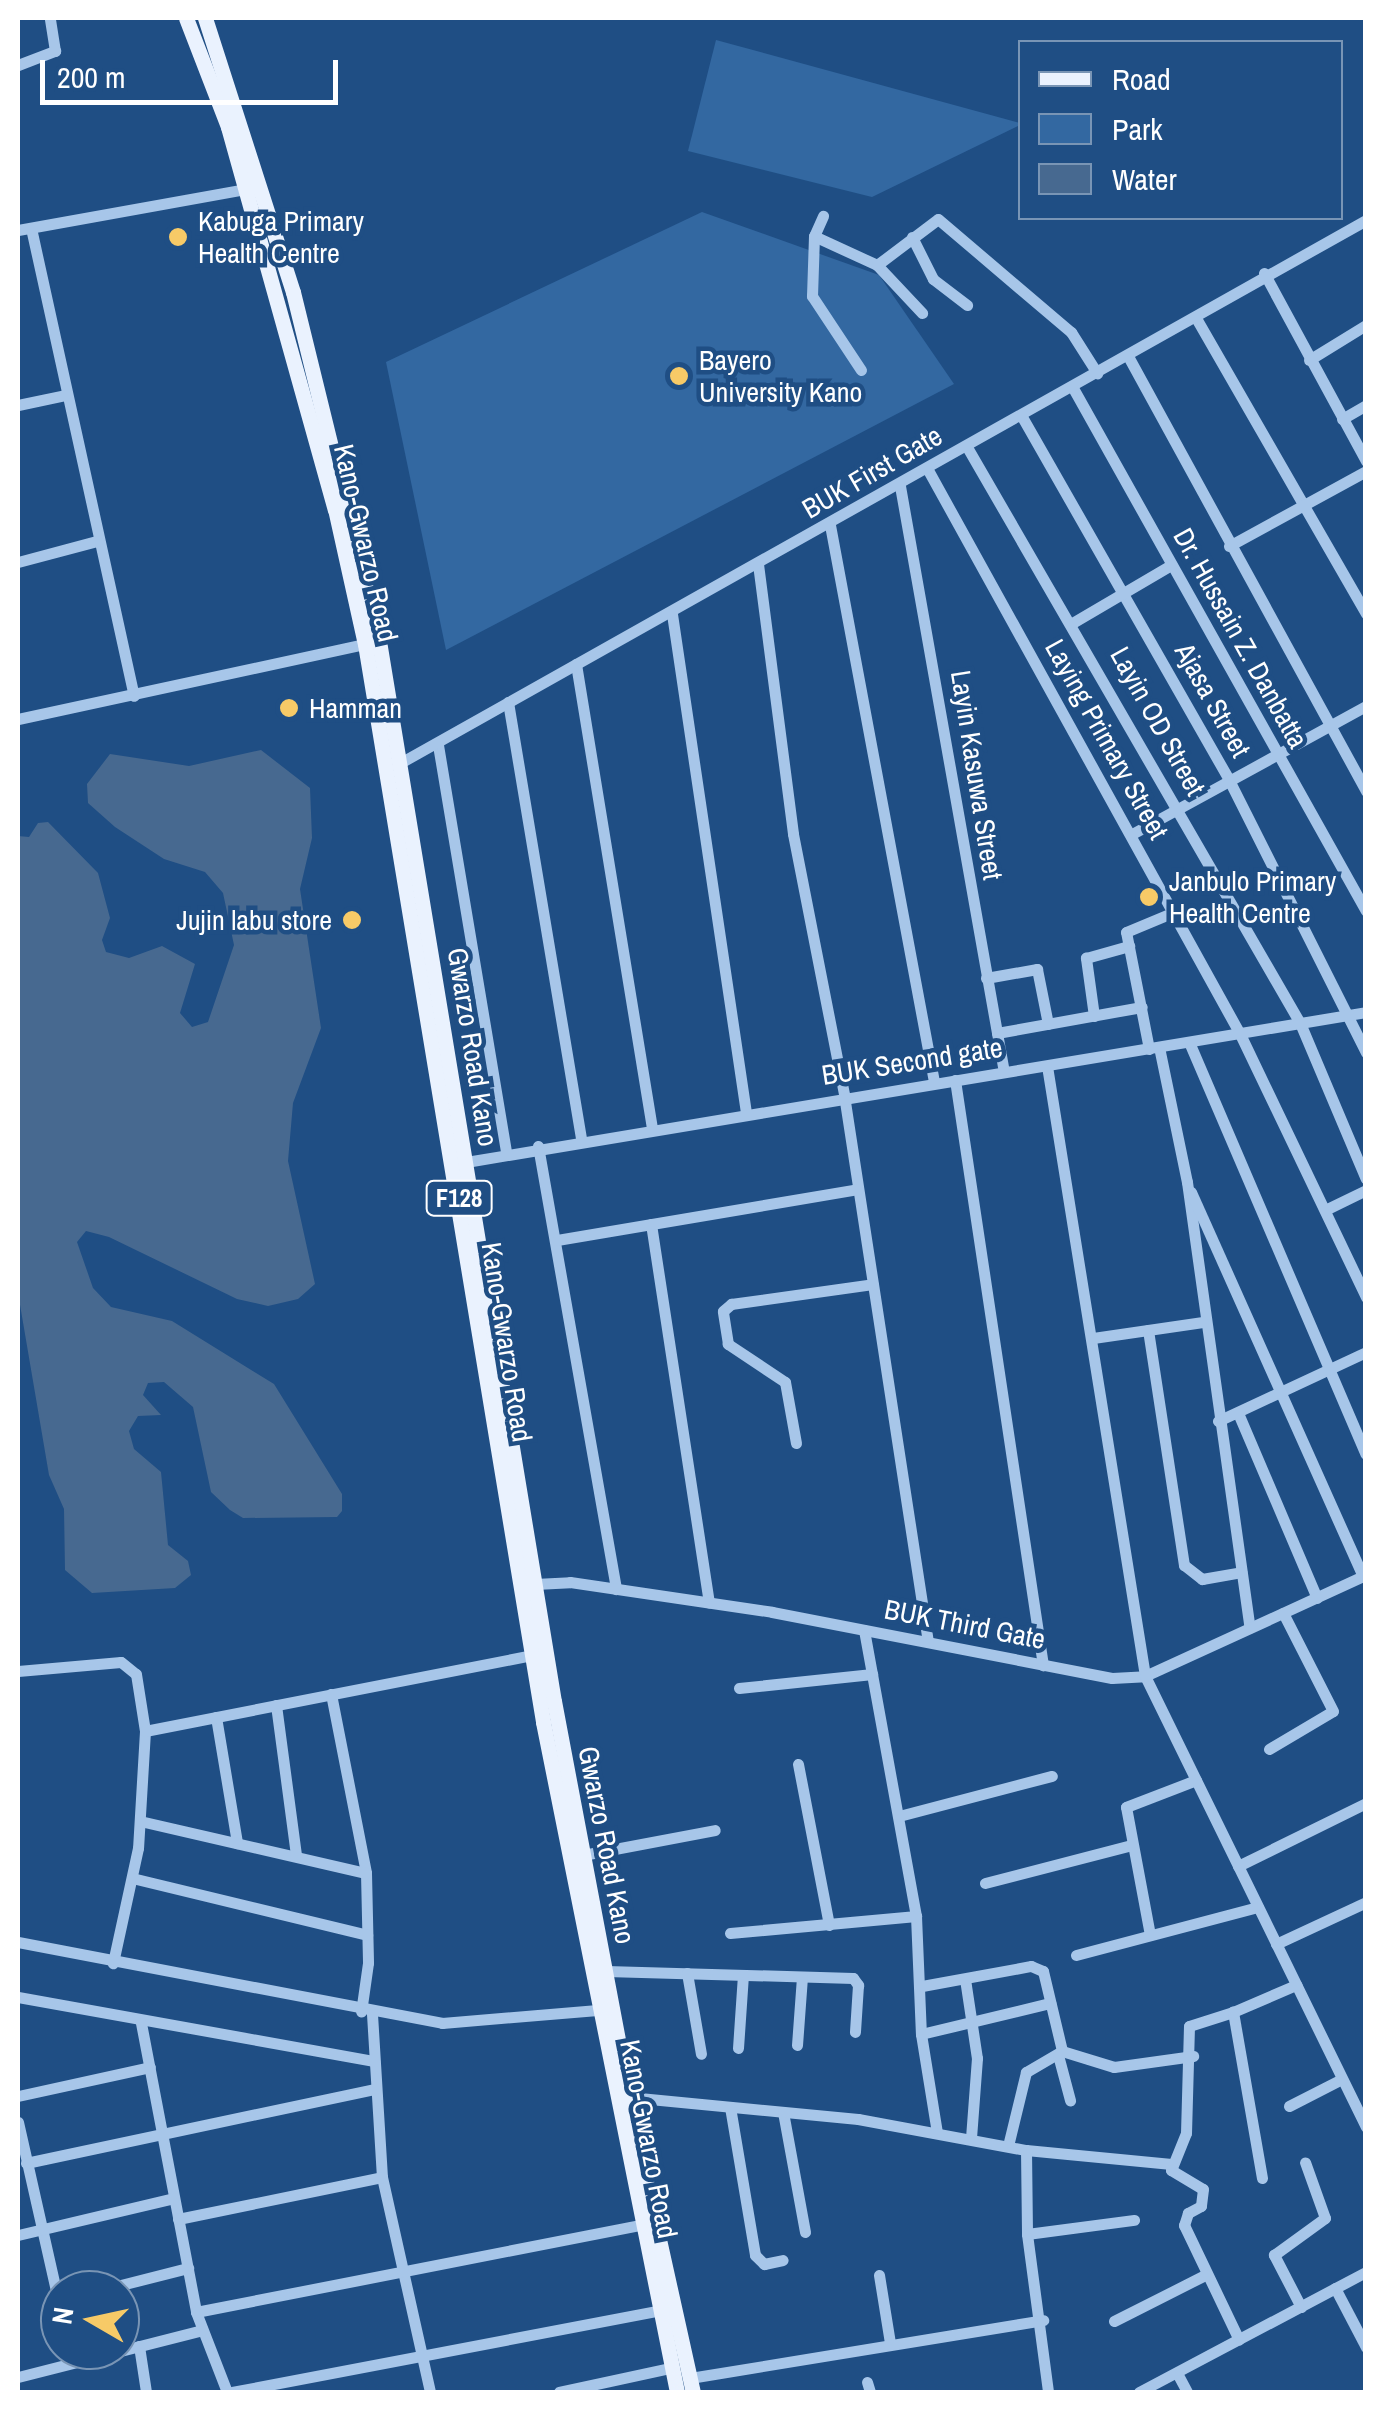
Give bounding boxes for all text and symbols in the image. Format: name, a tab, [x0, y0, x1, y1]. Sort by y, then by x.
scale bar	[45, 40, 342, 102]
legend	[1018, 40, 1343, 220]
text: 200 m	[57, 57, 125, 97]
text: Road	[1112, 59, 1171, 99]
text: Park	[1112, 109, 1163, 149]
text: Water	[1112, 159, 1177, 199]
place label: Kabuga Primary Health Centre	[198, 204, 364, 270]
marker: Kabuga Primary Health Centre	[167, 226, 189, 248]
place label: Bayero University Kano	[699, 343, 862, 409]
marker: Bayero University Kano	[668, 365, 690, 387]
street label: BUK First Gate	[796, 419, 948, 525]
street label: Kano-Gwarzo Road	[327, 441, 405, 645]
street label: Dr. Hussain Z. Danbatta	[1167, 522, 1315, 754]
street label: Laying Primary Street	[1038, 633, 1176, 845]
street label: Ajasa Street	[1168, 637, 1258, 763]
street label: Layin OD Street	[1103, 641, 1213, 801]
street label: Layin Kasuwa Street	[944, 668, 1010, 882]
place label: Hamman	[309, 691, 402, 725]
marker: Hamman	[278, 697, 300, 719]
place label: Janbulo Primary Health Centre	[1169, 864, 1336, 930]
marker: Janbulo Primary Health Centre	[1138, 886, 1160, 908]
place label: Jujin labu store	[176, 903, 332, 937]
marker: Jujin labu store	[341, 909, 363, 931]
street label: Gwarzo Road Kano	[441, 945, 505, 1149]
street label: BUK Second gate	[819, 1030, 1005, 1092]
road number: F128	[424, 1178, 494, 1218]
street label: Kano-Gwarzo Road	[475, 1240, 539, 1444]
street label: BUK Third Gate	[882, 1592, 1048, 1656]
street label: Gwarzo Road Kano	[571, 1743, 643, 1947]
street label: Kano-Gwarzo Road	[613, 2037, 685, 2241]
north arrow	[40, 2270, 140, 2370]
text: N	[42, 2304, 82, 2327]

